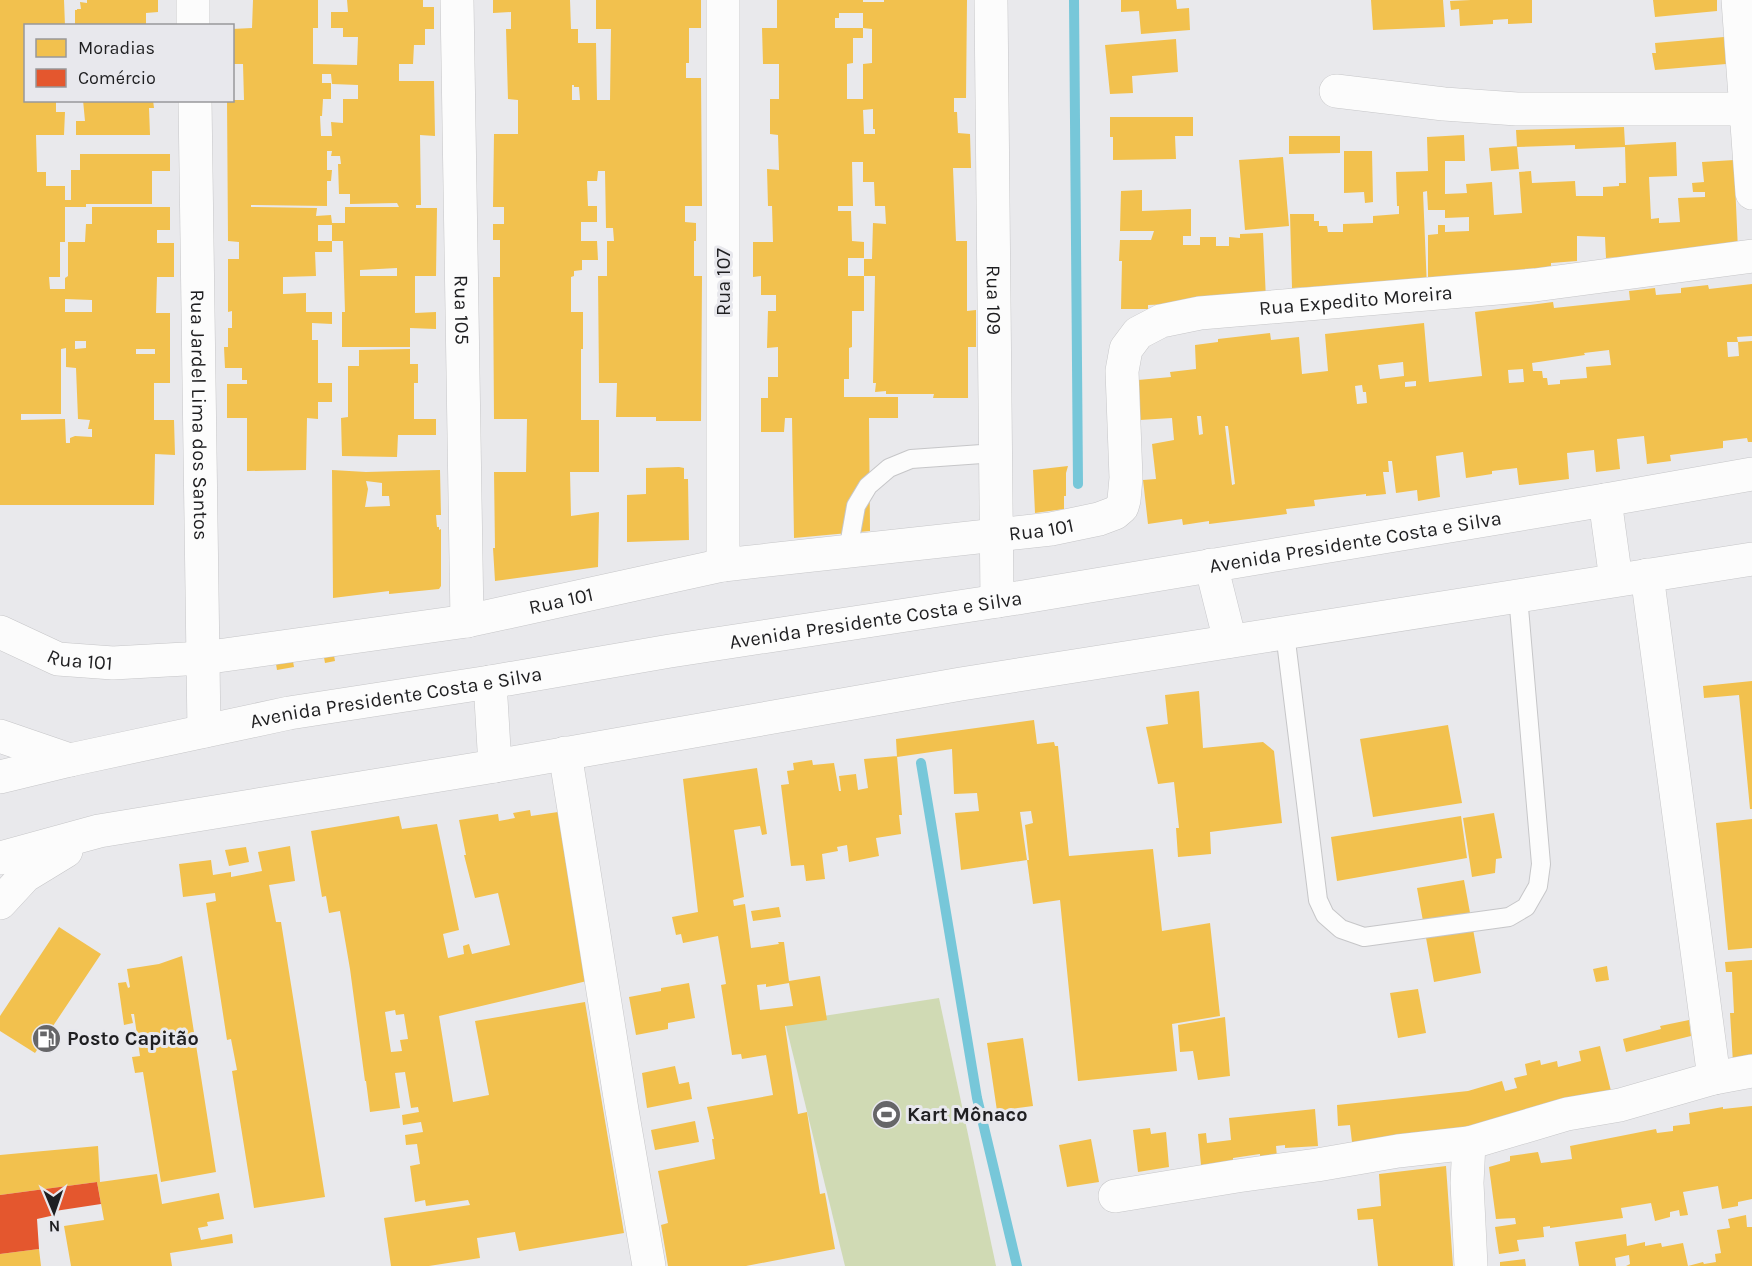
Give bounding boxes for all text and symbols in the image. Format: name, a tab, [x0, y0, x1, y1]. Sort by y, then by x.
legend	[24, 24, 234, 102]
text: Moradias	[78, 37, 155, 59]
text: Comércio	[78, 67, 156, 89]
street label: Rua 107	[712, 247, 735, 316]
street label: Rua 109	[982, 265, 1005, 335]
street label: Rua 105	[449, 275, 474, 345]
street label: Rua Expedito Moreira	[1258, 281, 1453, 320]
street label: Rua Jardel Lima dos Santos	[186, 289, 212, 541]
street label: Avenida Presidente Costa e Silva	[1208, 506, 1503, 578]
street label: Rua 101	[1008, 514, 1076, 546]
street label: Rua 101	[527, 583, 595, 619]
street label: Avenida Presidente Costa e Silva	[728, 586, 1024, 654]
street label: Rua 101	[43, 645, 113, 675]
street label: Avenida Presidente Costa e Silva	[248, 662, 544, 733]
fuel station icon: Posto Capitão	[30, 1022, 62, 1054]
place label: Posto Capitão	[67, 1027, 199, 1050]
sports icon: Kart Mônaco	[870, 1098, 902, 1130]
place label: Kart Mônaco	[907, 1103, 1027, 1126]
north arrow	[24, 1182, 84, 1242]
text: N	[48, 1217, 61, 1236]

